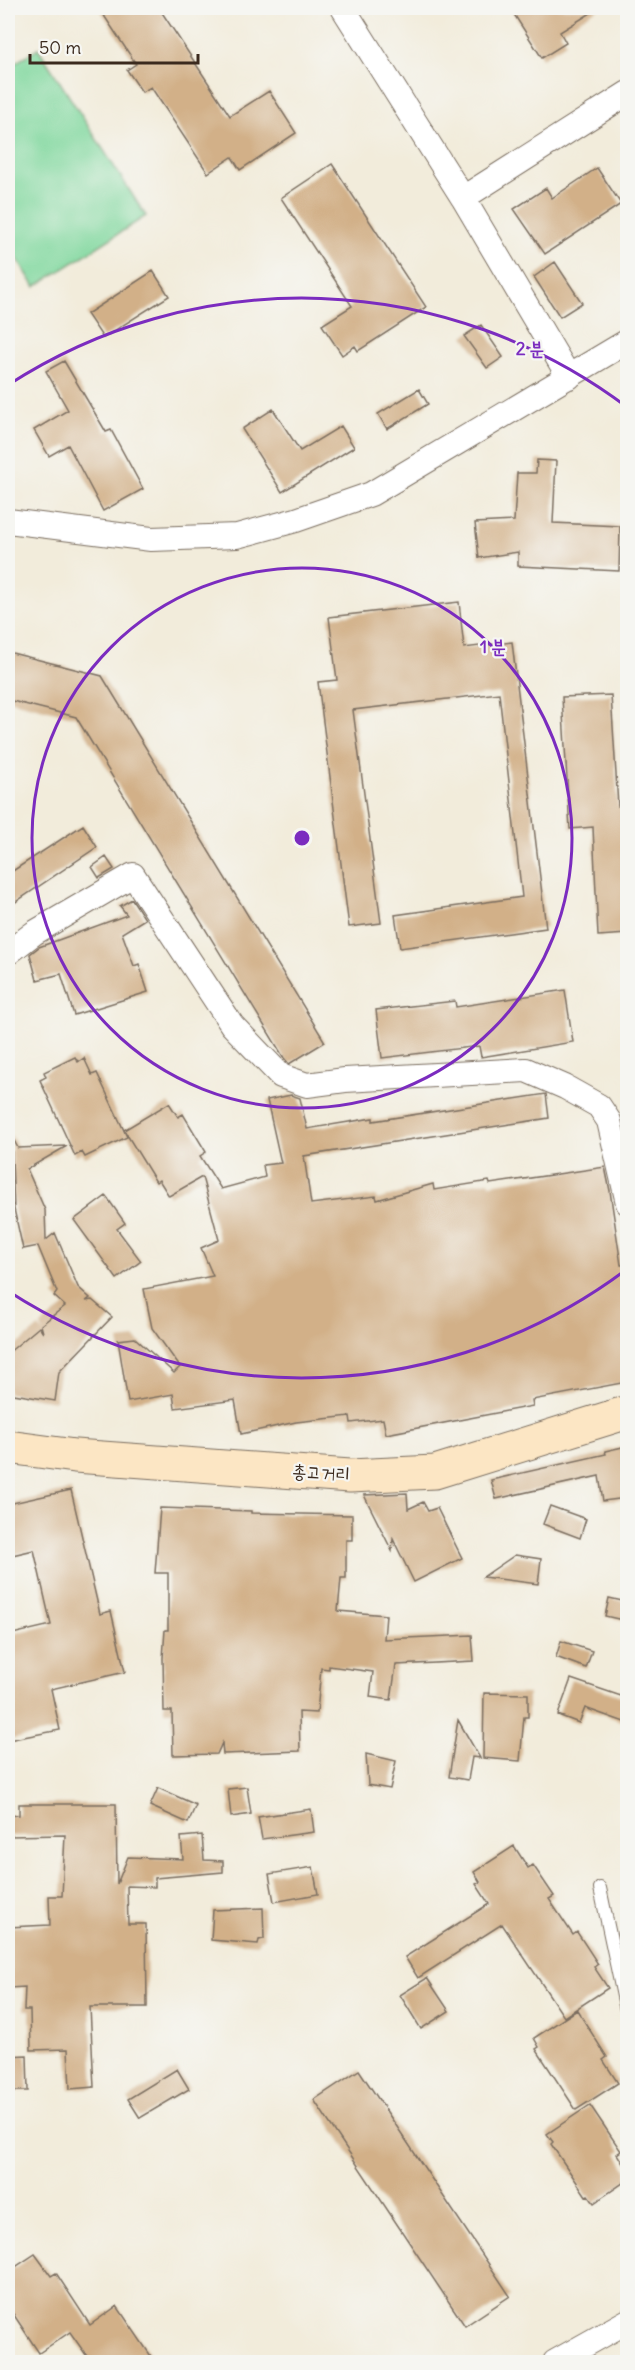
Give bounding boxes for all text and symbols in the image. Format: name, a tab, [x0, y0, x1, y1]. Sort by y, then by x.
scale bar	[30, 27, 198, 65]
text: 50 m	[39, 36, 81, 59]
text: 2 분	[516, 337, 544, 360]
text: 1 분	[480, 635, 506, 658]
centre of rings	[292, 828, 312, 848]
street label: 총고거리	[291, 1460, 351, 1486]

